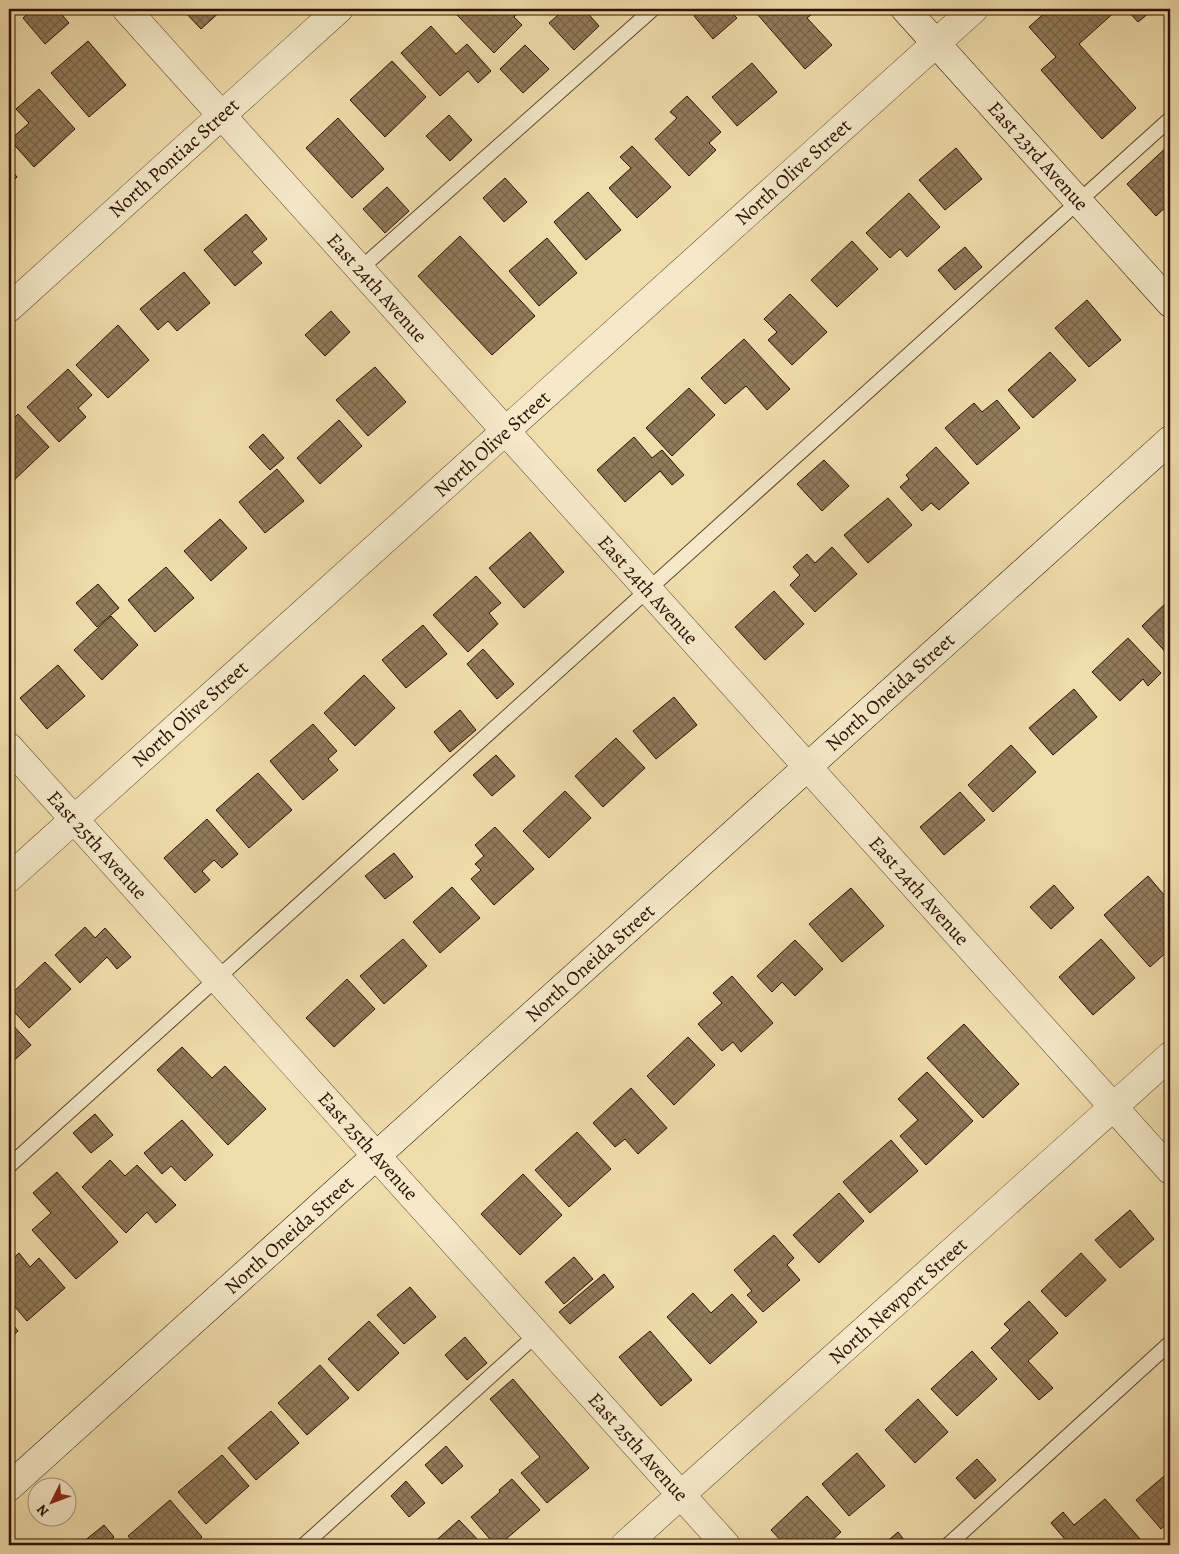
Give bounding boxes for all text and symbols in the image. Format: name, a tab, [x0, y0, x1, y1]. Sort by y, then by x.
street label: North Pontiac Street	[103, 92, 245, 224]
street label: East 23rd Avenue	[981, 95, 1095, 217]
street label: North Olive Street	[729, 112, 857, 232]
street label: East 24th Avenue	[321, 227, 433, 349]
street label: North Olive Street	[428, 384, 556, 504]
street label: East 24th Avenue	[592, 529, 704, 651]
street label: North Oneida Street	[819, 626, 961, 757]
street label: North Olive Street	[126, 654, 254, 774]
street label: East 25th Avenue	[41, 785, 153, 905]
street label: East 24th Avenue	[863, 830, 975, 952]
street label: North Oneida Street	[519, 897, 661, 1028]
street label: East 25th Avenue	[312, 1086, 424, 1206]
street label: North Oneida Street	[218, 1169, 360, 1300]
street label: North Newport Street	[823, 1231, 973, 1371]
street label: East 25th Avenue	[582, 1387, 694, 1507]
north arrow	[28, 1476, 78, 1526]
text: N	[32, 1500, 53, 1521]

